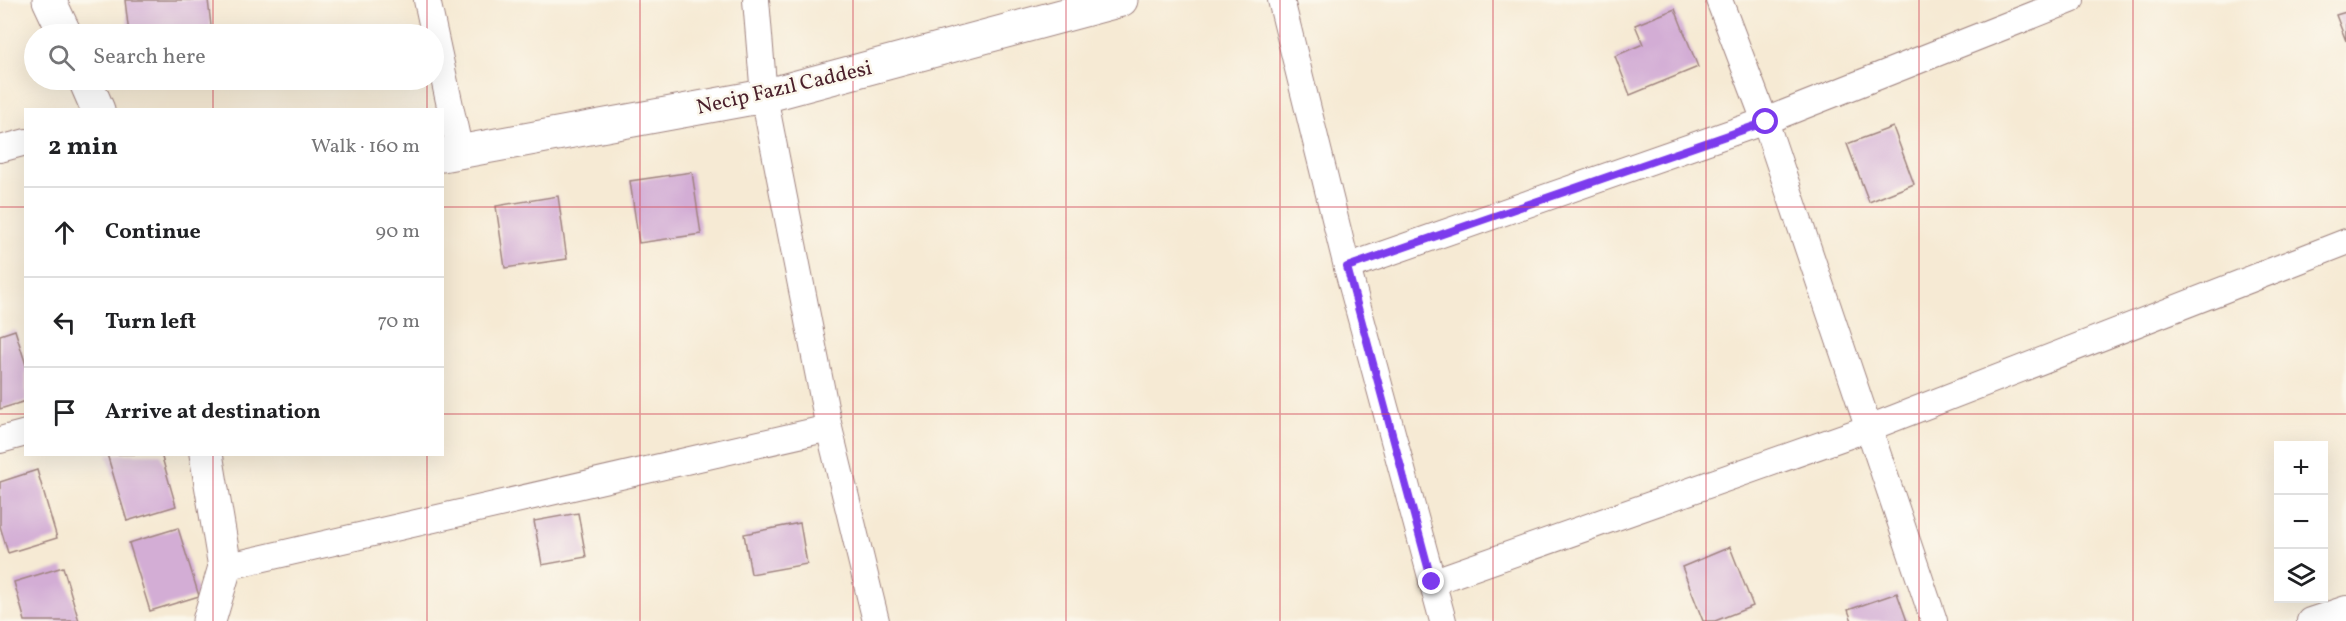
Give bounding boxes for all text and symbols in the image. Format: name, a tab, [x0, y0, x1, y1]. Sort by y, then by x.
search box	[24, 24, 444, 90]
icon: search	[45, 41, 78, 74]
text: Search here	[93, 42, 206, 73]
street label: Necip Fazıl Caddesi	[694, 54, 875, 123]
route start	[1752, 108, 1778, 134]
text: 2 min	[48, 129, 118, 165]
text: Walk · 160 m	[311, 133, 420, 161]
icon: ahead	[48, 216, 81, 249]
text: Continue	[105, 217, 201, 248]
text: 90 m	[376, 218, 420, 246]
icon: left	[48, 306, 81, 339]
text: Turn left	[105, 307, 196, 338]
text: 70 m	[377, 308, 420, 336]
icon: arrive	[48, 396, 81, 429]
text: Arrive at destination	[105, 397, 321, 428]
map controls	[2274, 441, 2328, 603]
button: +	[2274, 441, 2328, 495]
button: −	[2274, 495, 2328, 549]
button: layers	[2274, 549, 2328, 603]
route end	[1418, 568, 1444, 594]

